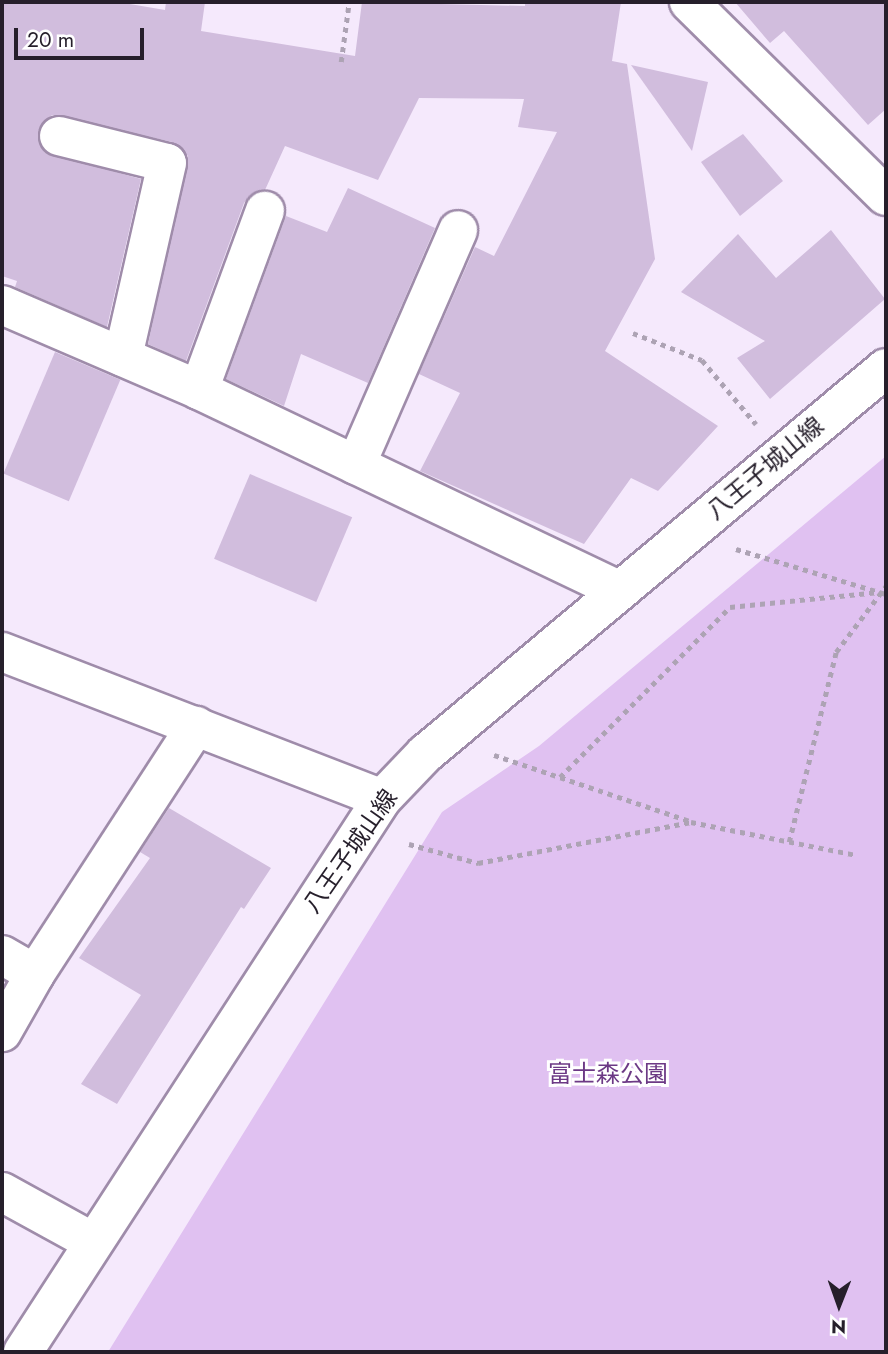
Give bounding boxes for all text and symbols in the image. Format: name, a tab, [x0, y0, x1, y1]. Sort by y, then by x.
scale bar	[18, 14, 147, 58]
text: 20 m	[27, 25, 74, 55]
street label: 八王子城山線	[701, 411, 829, 525]
street label: 八王子城山線	[297, 784, 403, 918]
park label: 富士森公園	[548, 1060, 668, 1088]
north arrow	[804, 1270, 874, 1340]
text: N	[831, 1313, 846, 1340]

